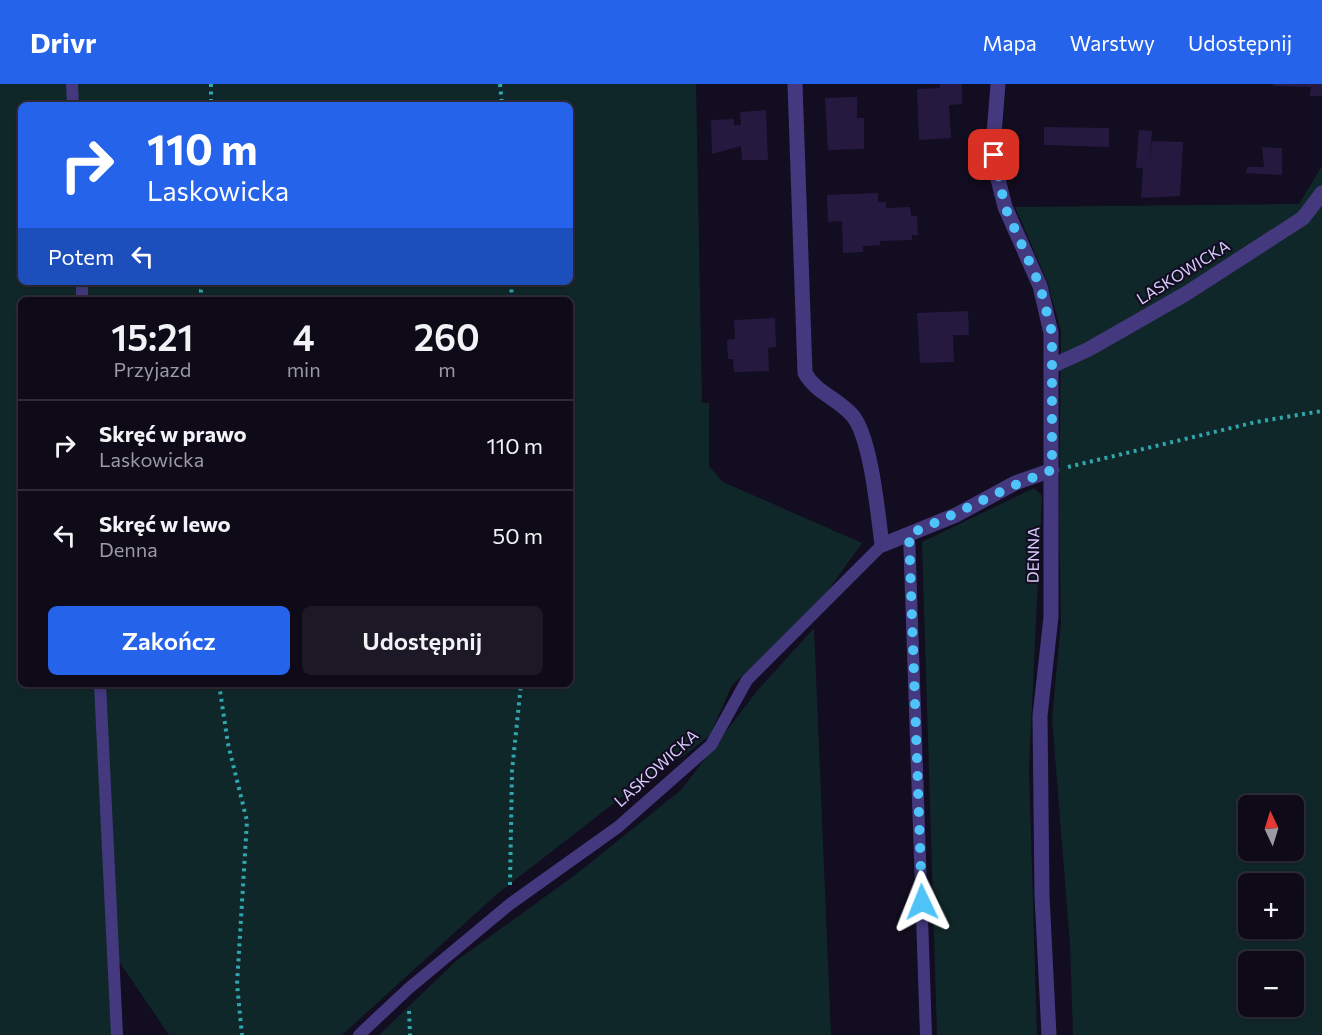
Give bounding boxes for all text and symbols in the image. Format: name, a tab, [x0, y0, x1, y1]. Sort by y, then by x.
text: Drivr	[30, 25, 97, 59]
text: Mapa	[983, 30, 1037, 55]
text: Warstwy	[1070, 30, 1155, 55]
text: Udostępnij	[1188, 30, 1292, 55]
text: 110 m	[147, 122, 258, 174]
icon: right	[48, 126, 126, 204]
pin	[968, 129, 1019, 180]
icon: arrive	[977, 138, 1010, 171]
text: Laskowicka	[147, 174, 289, 207]
street label: LASKOWICKA	[1133, 235, 1233, 308]
icon: left	[126, 240, 159, 273]
text: Potem	[48, 243, 114, 270]
text: 15:21	[111, 314, 194, 358]
text: 4	[293, 314, 315, 358]
text: 260	[414, 314, 480, 358]
text: Przyjazd	[113, 357, 191, 381]
text: min	[287, 357, 321, 381]
text: m	[438, 357, 456, 381]
text: Skręć w prawo	[99, 420, 247, 447]
icon: right	[48, 429, 81, 462]
text: 110 m	[486, 432, 543, 459]
text: Laskowicka	[99, 447, 204, 471]
text: Skręć w lewo	[99, 510, 231, 537]
icon: left	[48, 519, 81, 552]
text: 50 m	[493, 522, 543, 549]
street label: DENNA	[1023, 527, 1042, 583]
text: Denna	[99, 537, 158, 561]
button: Zakończ	[48, 606, 290, 675]
button: Udostępnij	[302, 606, 543, 675]
street label: LASKOWICKA	[610, 725, 701, 810]
north arrow	[1238, 795, 1304, 861]
map controls	[1238, 795, 1304, 1017]
position arrow	[890, 870, 954, 934]
button: +	[1238, 873, 1304, 939]
button: −	[1238, 951, 1304, 1017]

